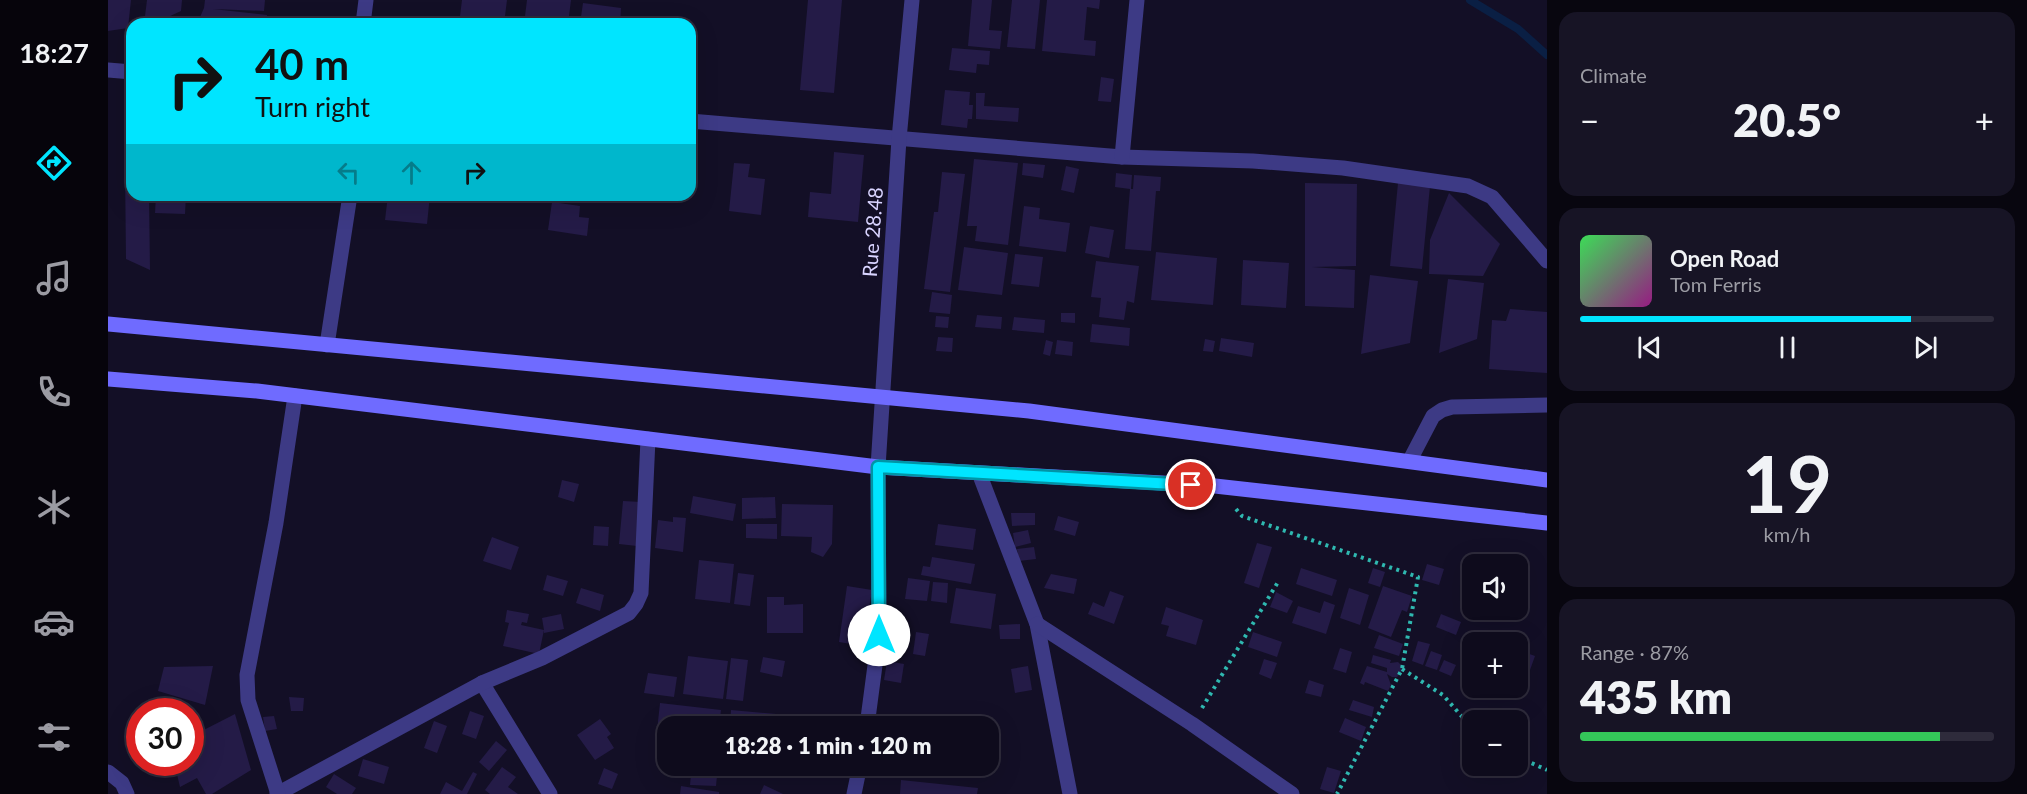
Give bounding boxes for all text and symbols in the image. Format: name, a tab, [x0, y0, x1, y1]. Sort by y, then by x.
text: 18:27	[19, 36, 89, 69]
text: 40 m	[255, 39, 349, 89]
icon: right	[156, 42, 234, 120]
text: Climate	[1580, 63, 1647, 87]
text: Turn right	[255, 90, 370, 123]
text: 20.5°	[1733, 93, 1841, 147]
text: −	[1580, 100, 1599, 140]
text: +	[1975, 100, 1994, 140]
icon: directions	[33, 142, 75, 184]
icon: left	[332, 156, 365, 189]
icon: ahead	[395, 156, 428, 189]
icon: right	[458, 156, 491, 189]
street label: Rue 28.48	[857, 186, 887, 278]
text: Open Road	[1670, 245, 1779, 272]
icon: music	[33, 257, 75, 299]
text: Tom Ferris	[1670, 272, 1761, 296]
icon: previous	[1633, 331, 1666, 364]
icon: pause	[1771, 331, 1804, 364]
icon: next	[1909, 331, 1942, 364]
icon: phone	[33, 371, 75, 413]
text: 19	[1742, 436, 1832, 530]
pin	[1165, 459, 1216, 510]
icon: arrive	[1174, 468, 1207, 501]
icon: climate	[33, 486, 75, 528]
text: km/h	[1764, 522, 1810, 546]
map controls	[1462, 554, 1528, 776]
button: sound	[1462, 554, 1528, 620]
icon: car	[33, 601, 75, 643]
position arrow	[847, 603, 911, 667]
button: +	[1462, 632, 1528, 698]
text: Range · 87%	[1580, 640, 1689, 664]
text: 435 km	[1580, 670, 1732, 724]
speed limit sign: 30	[126, 698, 204, 776]
button: −	[1462, 710, 1528, 776]
icon: filters	[33, 716, 75, 758]
text: 18:28 · 1 min · 120 m	[725, 732, 931, 759]

